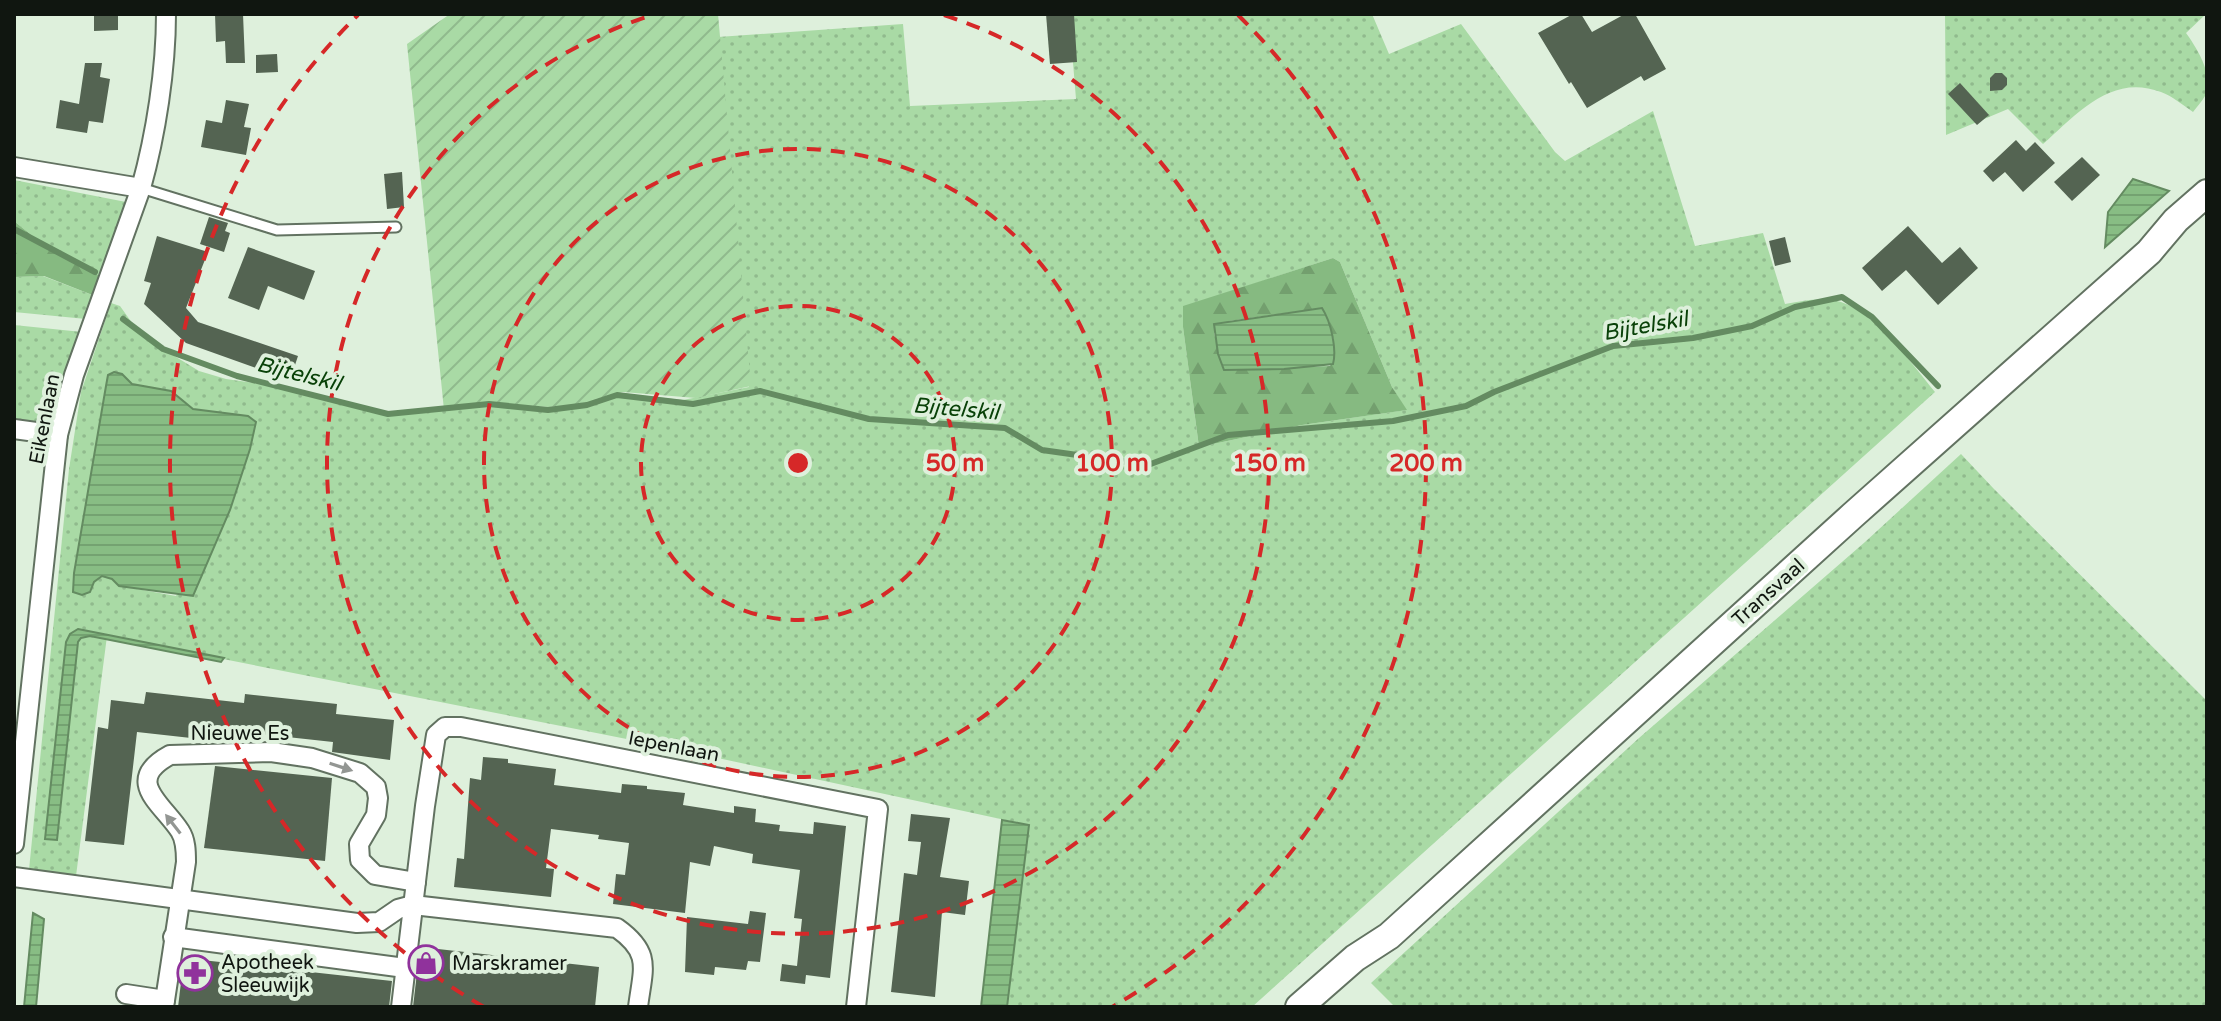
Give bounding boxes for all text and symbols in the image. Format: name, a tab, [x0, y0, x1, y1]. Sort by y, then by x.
water label: Bijtelskil	[1601, 305, 1692, 346]
water label: Bijtelskil	[254, 351, 346, 398]
street label: Eikenlaan	[24, 372, 66, 466]
water label: Bijtelskil	[912, 392, 1002, 426]
centre of rings	[784, 449, 812, 477]
text: 50 m	[926, 449, 984, 478]
text: 100 m	[1075, 449, 1149, 478]
text: 150 m	[1232, 449, 1306, 478]
text: 200 m	[1389, 449, 1463, 478]
street label: Transvaal	[1727, 554, 1810, 632]
street label: Nieuwe Es	[191, 722, 289, 746]
street label: Iepenlaan	[626, 726, 721, 768]
one-way arrow	[329, 761, 353, 774]
one-way arrow	[166, 814, 182, 834]
shop icon: Marskramer	[407, 944, 445, 982]
place label: Apotheek Sleeuwijk	[221, 951, 314, 998]
place label: Marskramer	[452, 952, 567, 976]
pharmacy icon: Apotheek Sleeuwijk	[176, 954, 214, 992]

